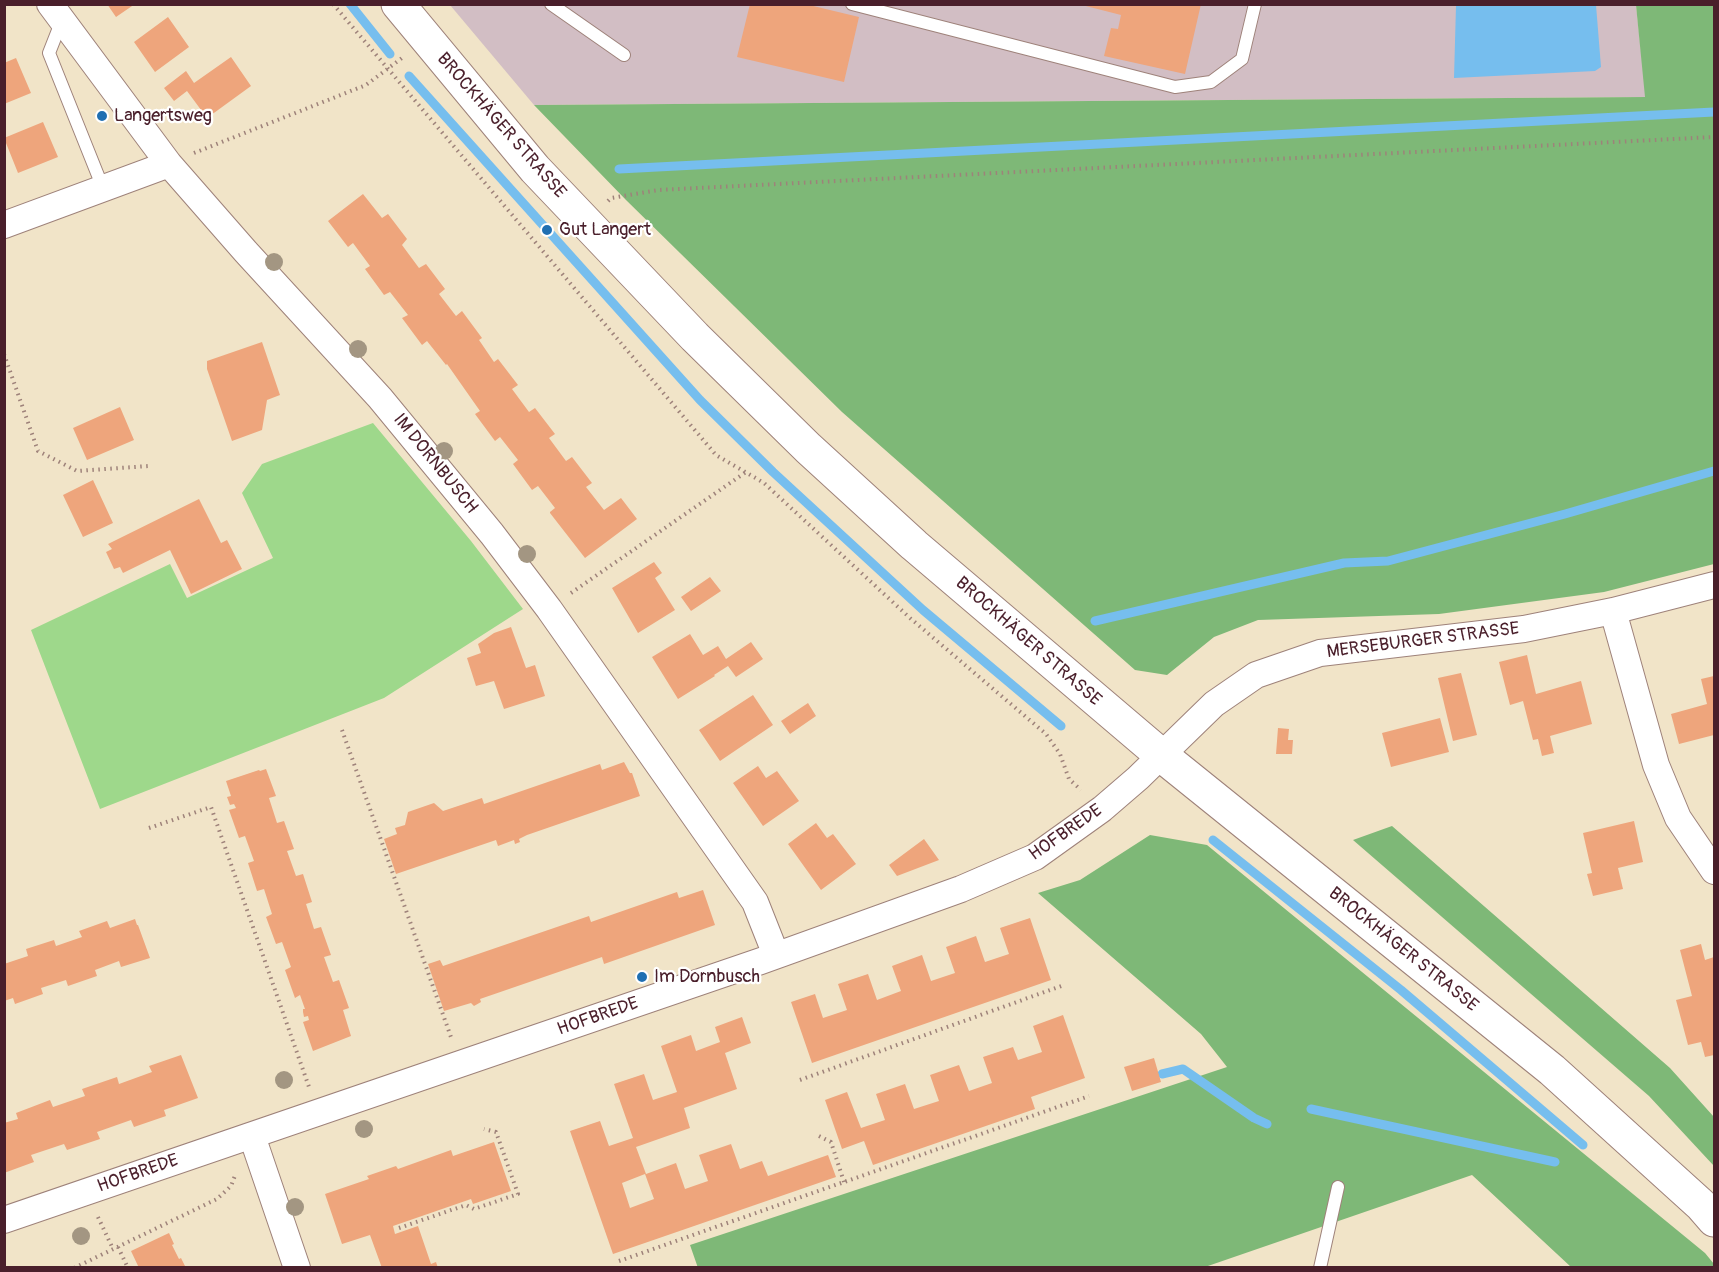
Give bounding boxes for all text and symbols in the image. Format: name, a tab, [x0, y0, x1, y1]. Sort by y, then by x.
street label: BROCKHÄGER STRASSE	[432, 49, 570, 203]
place label: Langertsweg	[114, 105, 212, 127]
marker: Langertsweg	[95, 109, 109, 123]
place label: Gut Langert	[559, 219, 651, 241]
marker: Gut Langert	[540, 223, 554, 237]
street label: IM DORNBUSCH	[388, 410, 482, 518]
street label: BROCKHÄGER STRASSE	[951, 573, 1105, 711]
street label: MERSEBURGER STRASSE	[1326, 618, 1520, 664]
street label: HOFBREDE	[1025, 800, 1107, 866]
street label: BROCKHÄGER STRASSE	[1324, 883, 1482, 1017]
place label: Im Dornbusch	[654, 966, 760, 988]
marker: Im Dornbusch	[635, 970, 649, 984]
street label: HOFBREDE	[555, 993, 641, 1041]
street label: HOFBREDE	[95, 1150, 181, 1198]

